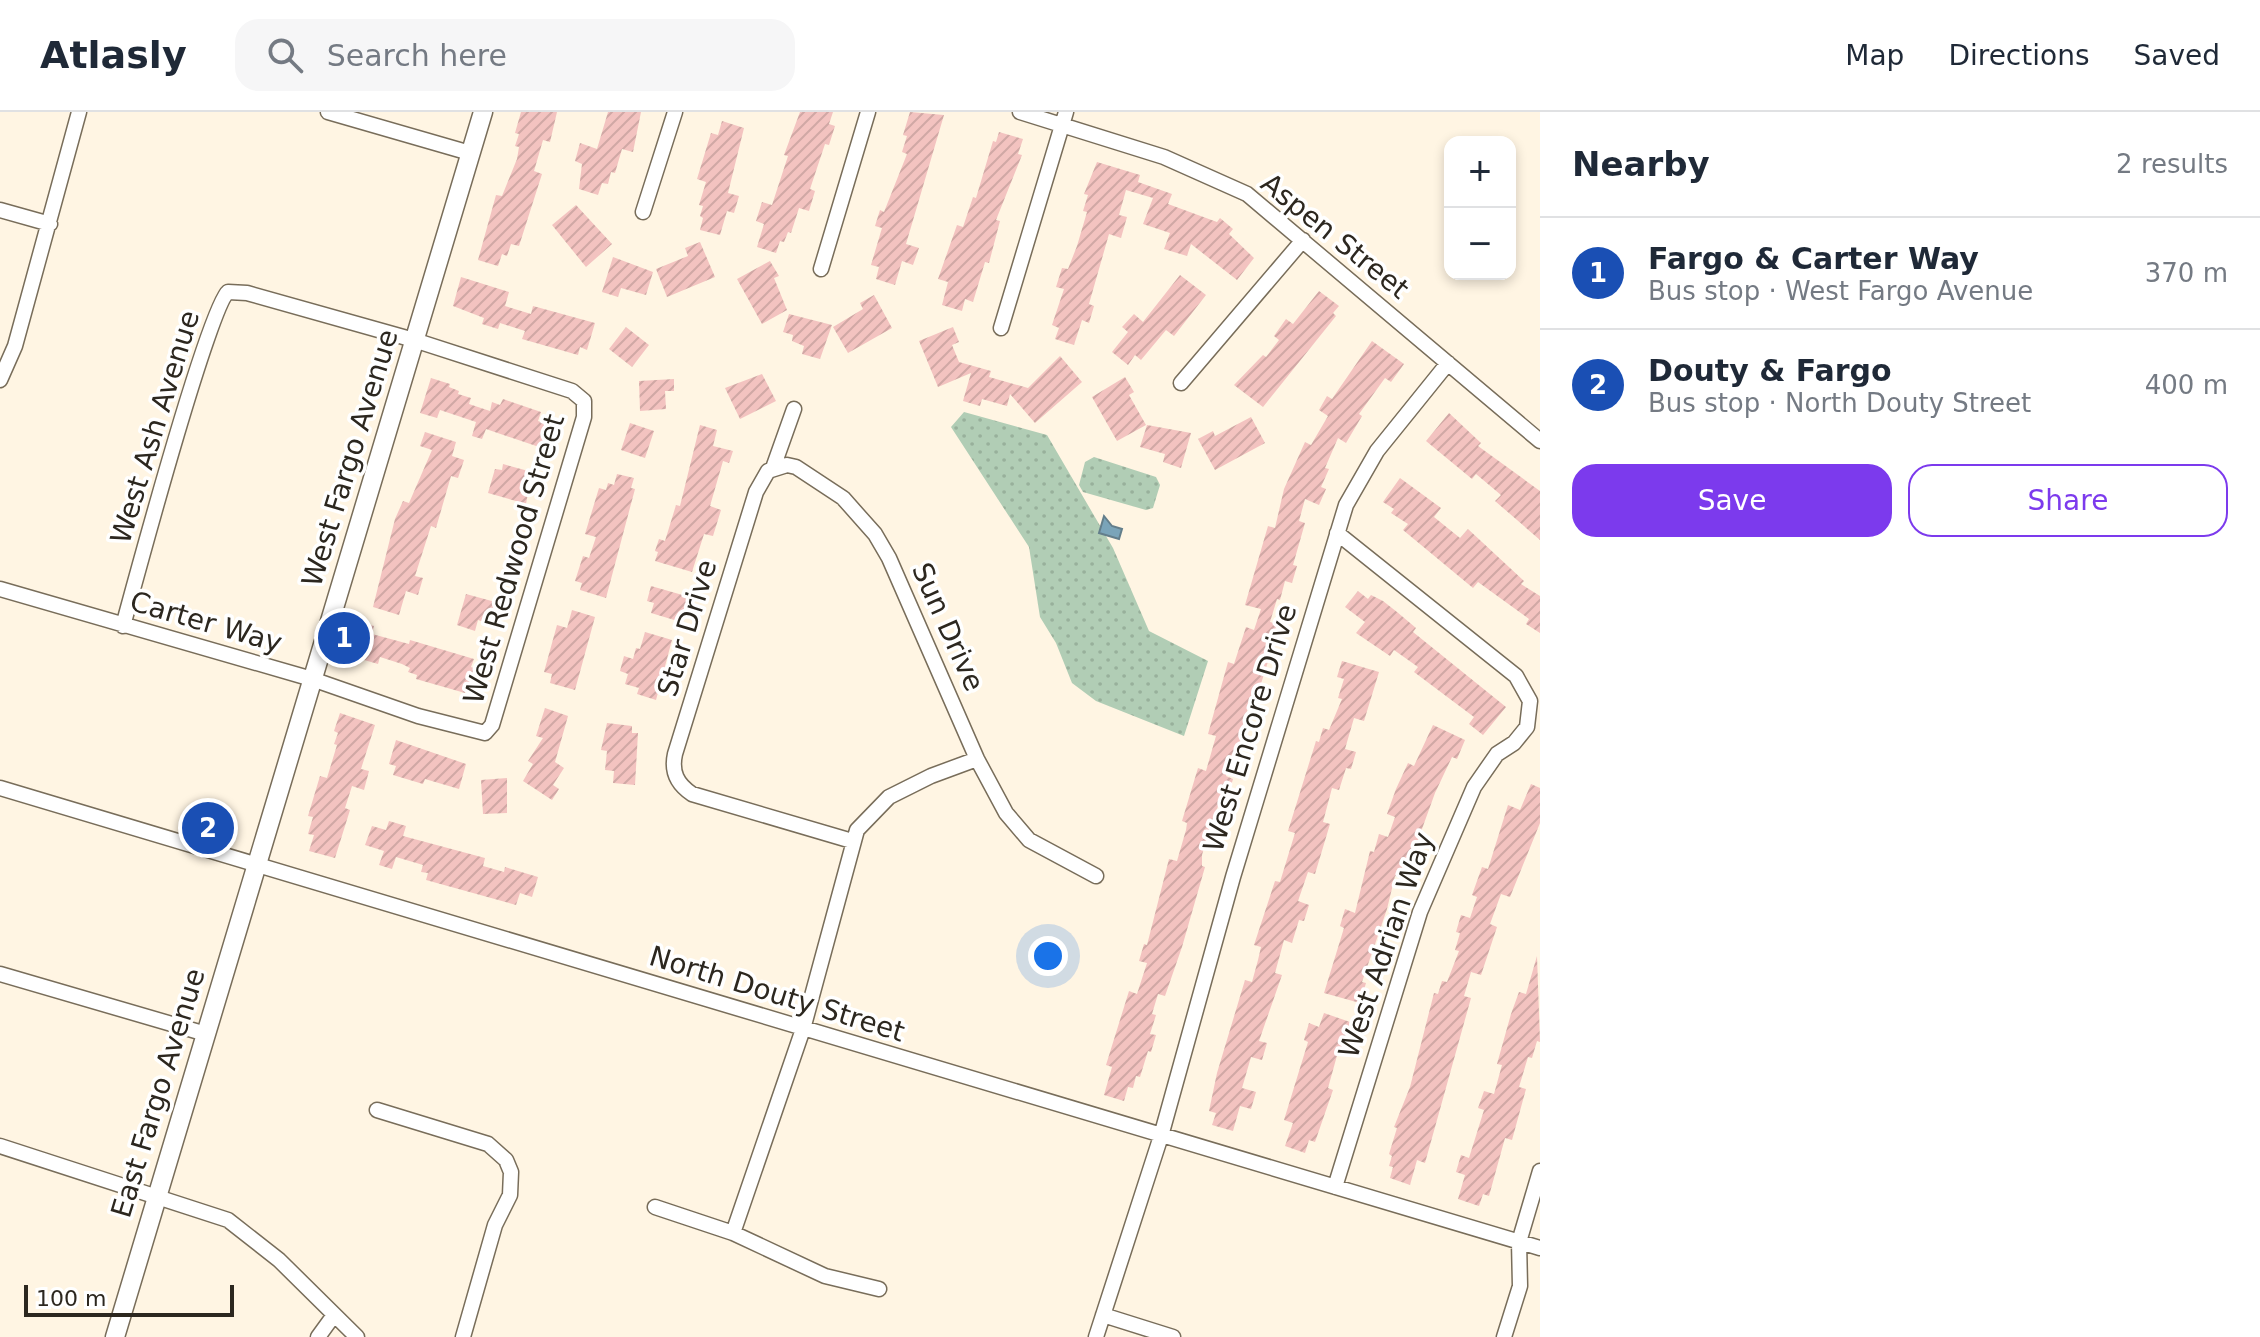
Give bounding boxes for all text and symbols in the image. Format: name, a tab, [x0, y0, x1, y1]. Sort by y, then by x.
search box	[235, 19, 795, 91]
text: Atlasly	[40, 33, 187, 77]
icon: search	[263, 33, 307, 77]
text: Search here	[327, 38, 507, 73]
text: Map	[1845, 39, 1904, 72]
text: Directions	[1948, 39, 2089, 72]
text: Saved	[2133, 39, 2220, 72]
map controls	[1444, 136, 1516, 280]
button: +	[1444, 136, 1516, 208]
text: Nearby	[1572, 144, 1710, 184]
text: 2 results	[2116, 149, 2228, 179]
street label: Aspen Street	[1254, 166, 1416, 306]
button: −	[1444, 208, 1516, 280]
text: Fargo & Carter Way	[1648, 241, 1979, 276]
text: 1	[1589, 258, 1607, 288]
text: 370 m	[2145, 258, 2228, 288]
text: Bus stop · West Fargo Avenue	[1648, 276, 2033, 306]
street label: West Ash Avenue	[104, 306, 206, 548]
street label: West Fargo Avenue	[295, 325, 405, 591]
text: Douty & Fargo	[1648, 353, 1892, 388]
text: 2	[1589, 370, 1607, 400]
text: 400 m	[2145, 370, 2228, 400]
text: Bus stop · North Douty Street	[1648, 388, 2031, 418]
street label: West Redwood Street	[457, 410, 571, 708]
button: Save	[1572, 464, 1892, 537]
button: Share	[1908, 464, 2228, 537]
street label: Star Drive	[651, 556, 723, 700]
street label: Sun Drive	[905, 558, 991, 696]
street label: Carter Way	[126, 585, 286, 659]
street label: West Encore Drive	[1197, 600, 1303, 856]
pin: 1	[318, 608, 370, 668]
pin: 2	[182, 798, 234, 858]
street label: West Adrian Way	[1332, 828, 1440, 1062]
your location	[1028, 936, 1068, 976]
street label: North Douty Street	[645, 939, 909, 1049]
street label: East Fargo Avenue	[104, 964, 212, 1222]
scale bar	[24, 1281, 234, 1317]
text: 100 m	[36, 1286, 106, 1311]

